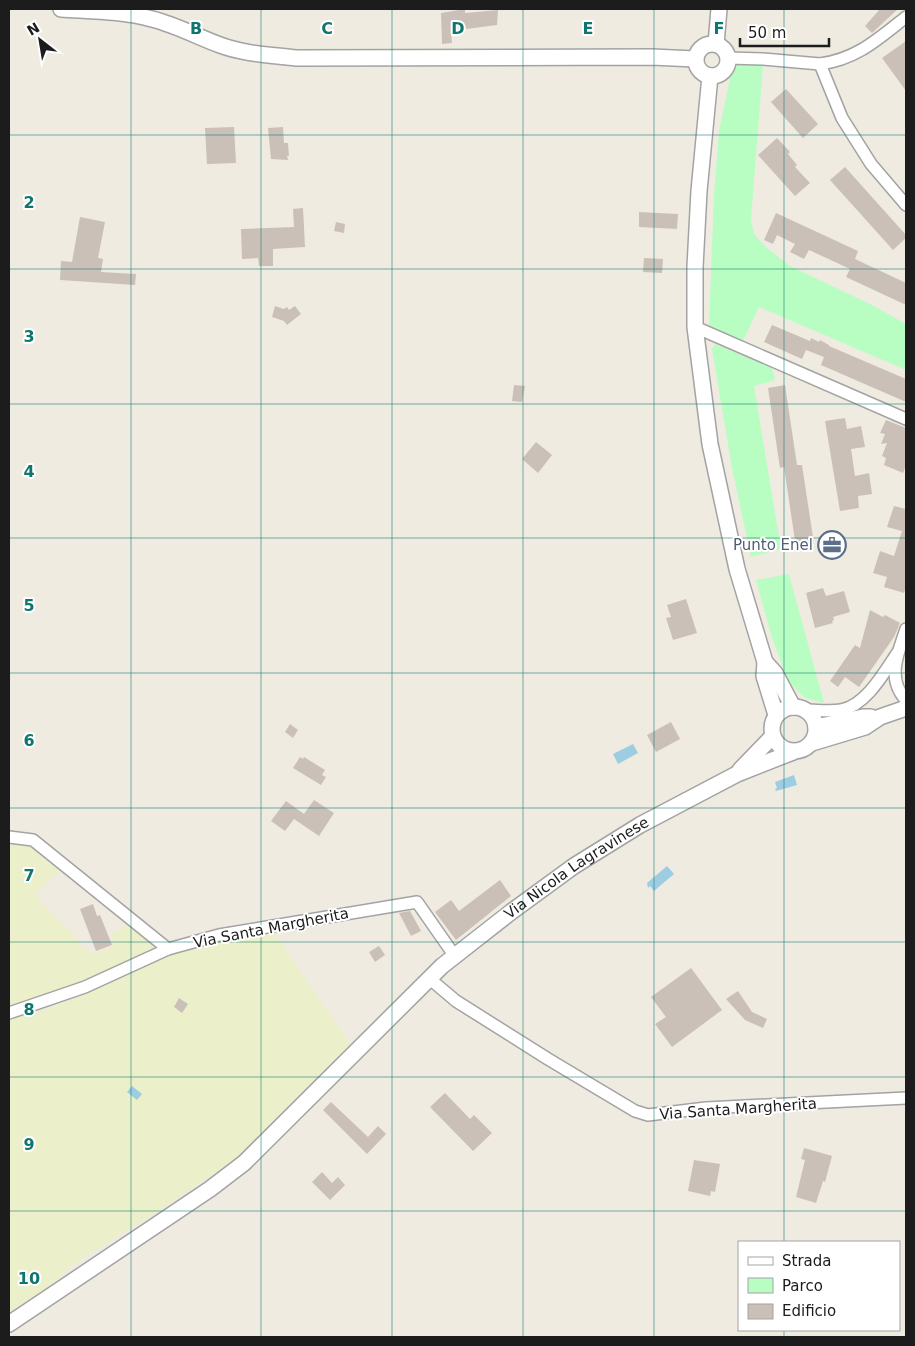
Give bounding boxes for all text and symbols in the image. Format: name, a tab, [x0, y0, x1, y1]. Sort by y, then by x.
north arrow	[15, 15, 65, 65]
scale bar	[740, 15, 829, 47]
text: N	[24, 19, 42, 39]
text: B	[190, 19, 202, 38]
text: C	[321, 19, 333, 38]
text: D	[451, 19, 465, 38]
text: E	[583, 19, 593, 38]
text: F	[714, 19, 724, 38]
text: 50 m	[748, 24, 786, 42]
text: 2	[23, 193, 35, 212]
text: 3	[23, 327, 35, 346]
text: 4	[23, 462, 35, 481]
office icon: Punto Enel	[817, 530, 847, 560]
place label: Punto Enel	[733, 536, 813, 554]
text: 5	[23, 596, 35, 615]
text: 6	[23, 731, 35, 750]
street label: Via Nicola Lagravinese	[501, 813, 652, 923]
text: 7	[23, 866, 35, 885]
street label: Via Santa Margherita	[192, 904, 350, 952]
text: 8	[23, 1000, 35, 1019]
street label: Via Santa Margherita	[659, 1095, 817, 1123]
text: 9	[23, 1135, 35, 1154]
legend	[738, 1241, 900, 1331]
text: Strada	[782, 1252, 831, 1270]
text: 10	[18, 1269, 40, 1288]
text: Parco	[782, 1277, 823, 1295]
text: Edificio	[782, 1302, 836, 1320]

